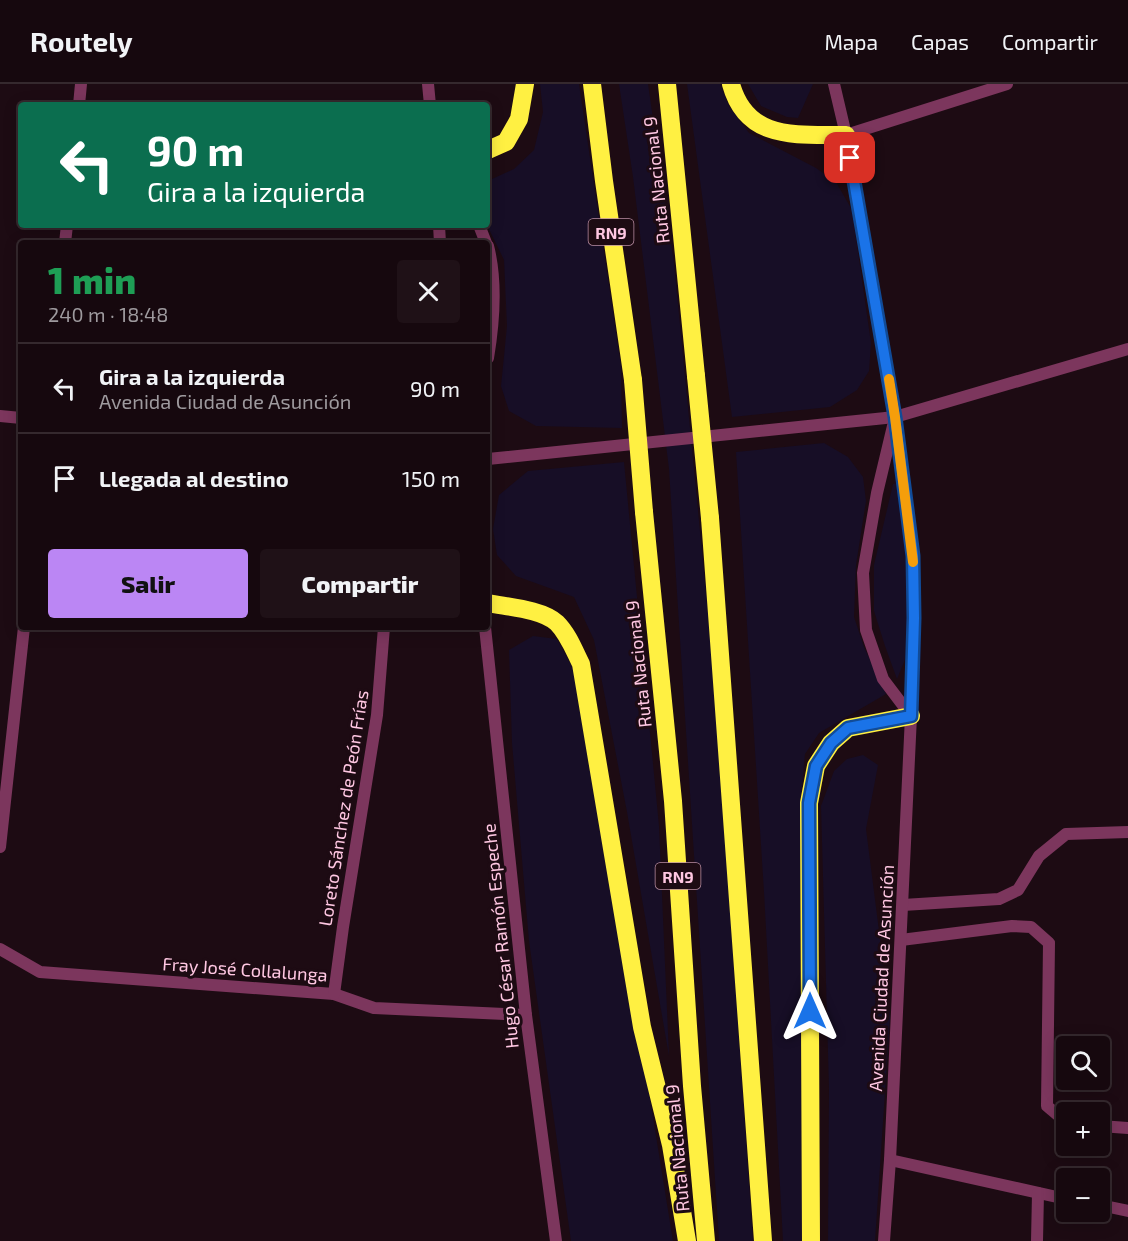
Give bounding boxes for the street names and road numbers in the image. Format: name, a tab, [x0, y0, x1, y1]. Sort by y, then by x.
street label: Ruta Nacional 9	[638, 115, 674, 245]
road number: RN9	[588, 219, 634, 245]
street label: Ruta Nacional 9	[620, 599, 656, 729]
street label: Loreto Sánchez de Peón Frías	[313, 688, 373, 928]
street label: Hugo César Ramón Espeche	[477, 822, 523, 1050]
road number: RN9	[656, 863, 700, 889]
street label: Avenida Ciudad de Asunción	[864, 864, 898, 1092]
street label: Fray José Collalunga	[162, 952, 328, 986]
street label: Ruta Nacional 9	[660, 1083, 694, 1213]

